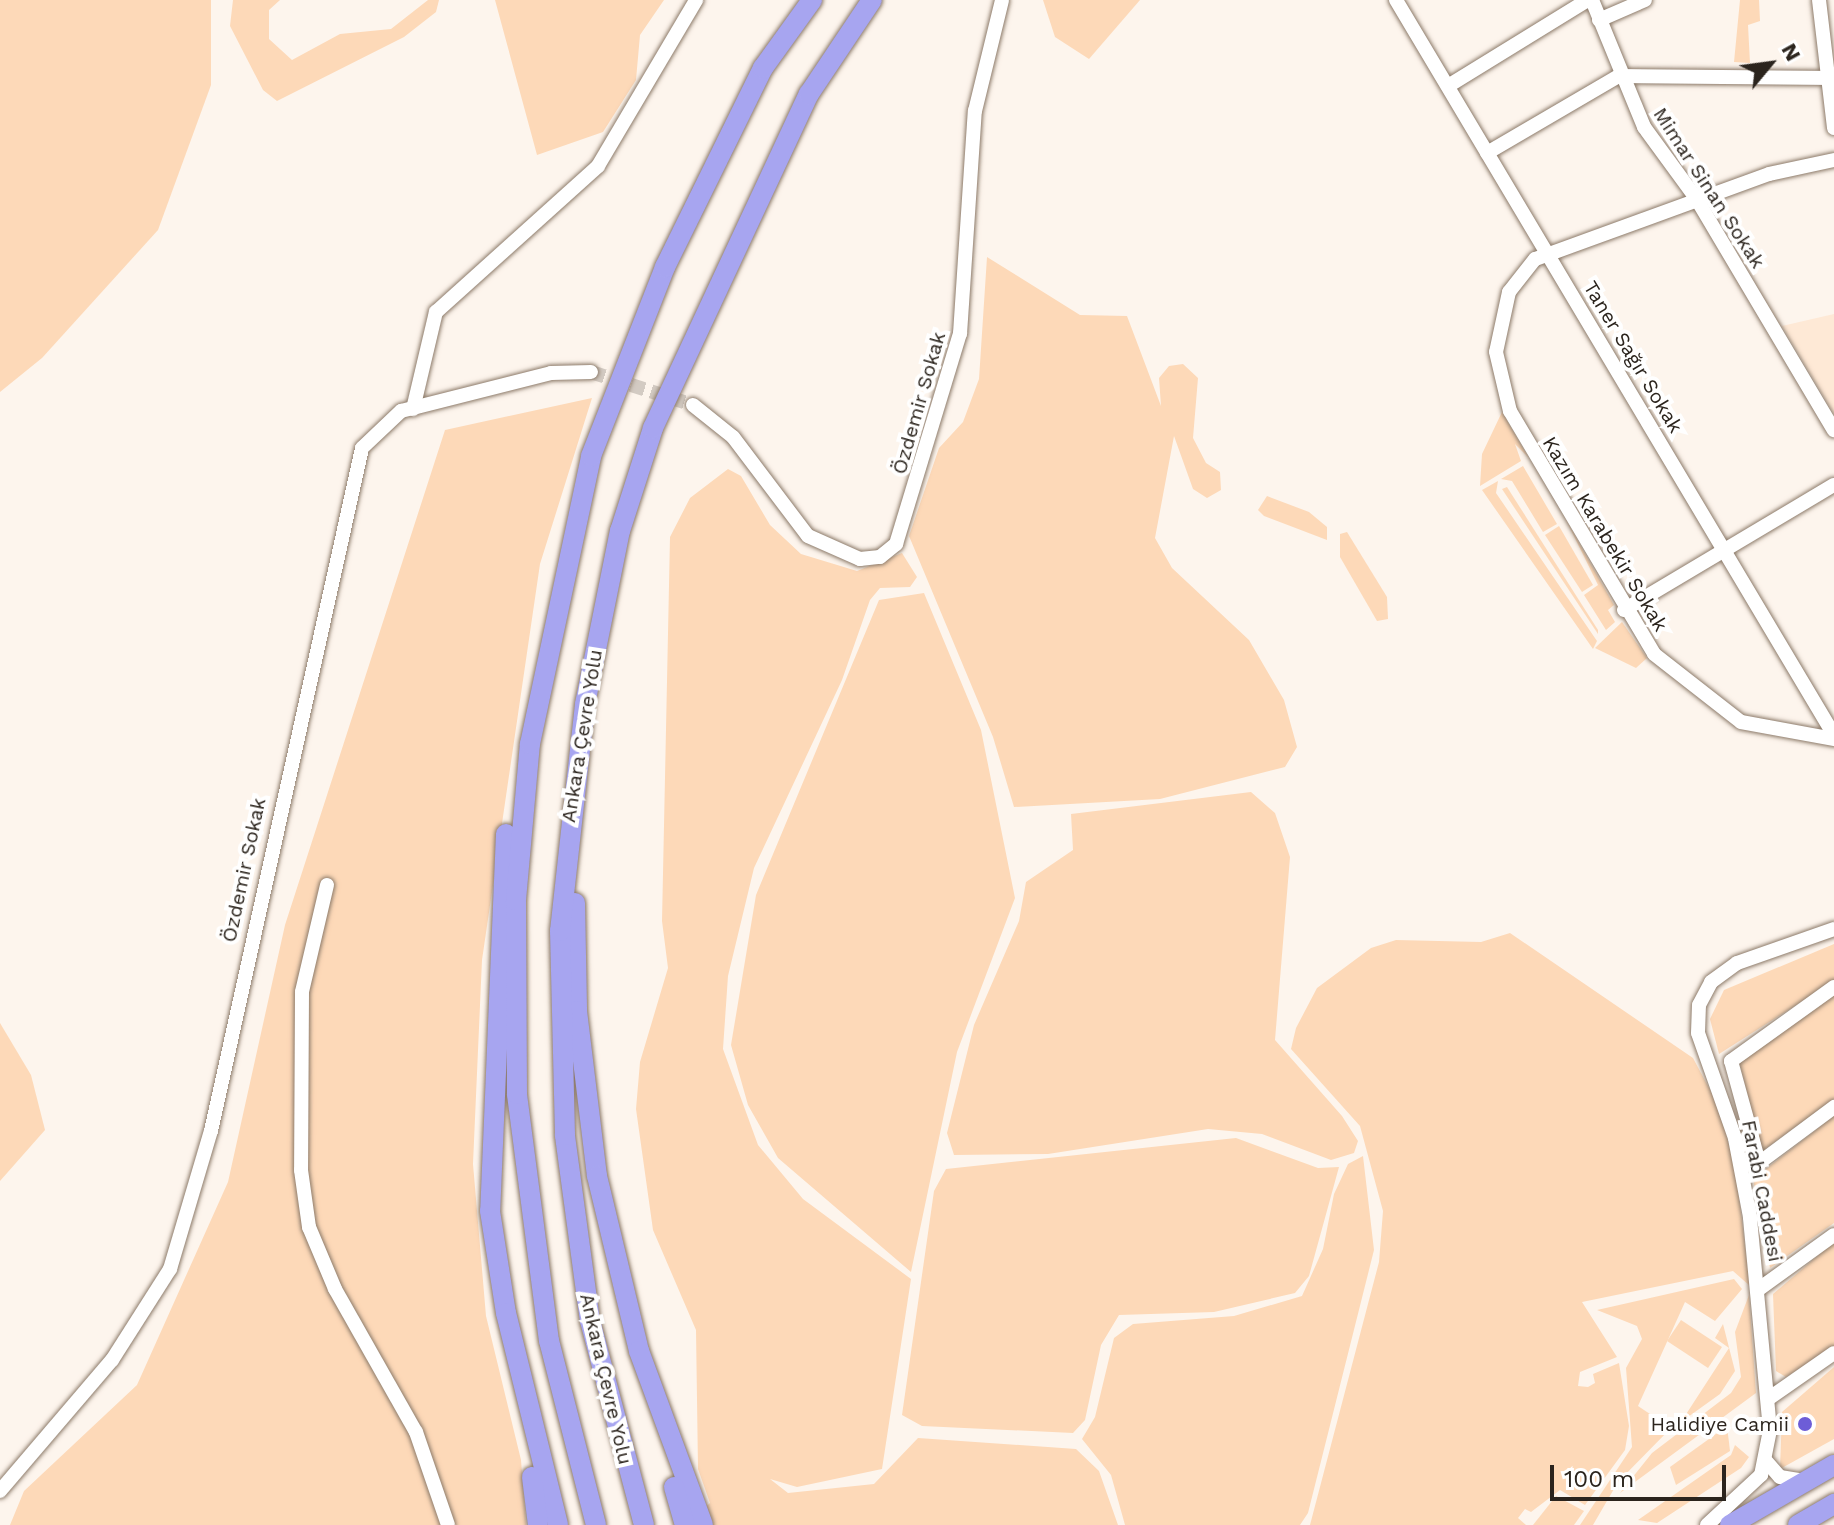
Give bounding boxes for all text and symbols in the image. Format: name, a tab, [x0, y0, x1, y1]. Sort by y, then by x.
north arrow	[1730, 24, 1810, 104]
text: N	[1777, 39, 1806, 65]
street label: Mimar Sinan Sokak	[1648, 103, 1770, 273]
street label: Taner Sağır Sokak	[1578, 276, 1688, 438]
street label: Özdemir Sokak	[887, 329, 951, 477]
street label: Kazım Karabekir Sokak	[1537, 432, 1673, 636]
street label: Ankara Çevre Yolu	[556, 647, 608, 825]
street label: Özdemir Sokak	[217, 795, 271, 945]
street label: Farabi Caddesi	[1736, 1118, 1788, 1264]
street label: Ankara Çevre Yolu	[575, 1291, 637, 1467]
place label: Halidiye Camii	[1650, 1412, 1789, 1436]
marker: Halidiye Camii	[1796, 1415, 1814, 1433]
scale bar	[1554, 1449, 1730, 1499]
text: 100 m	[1564, 1465, 1634, 1493]

